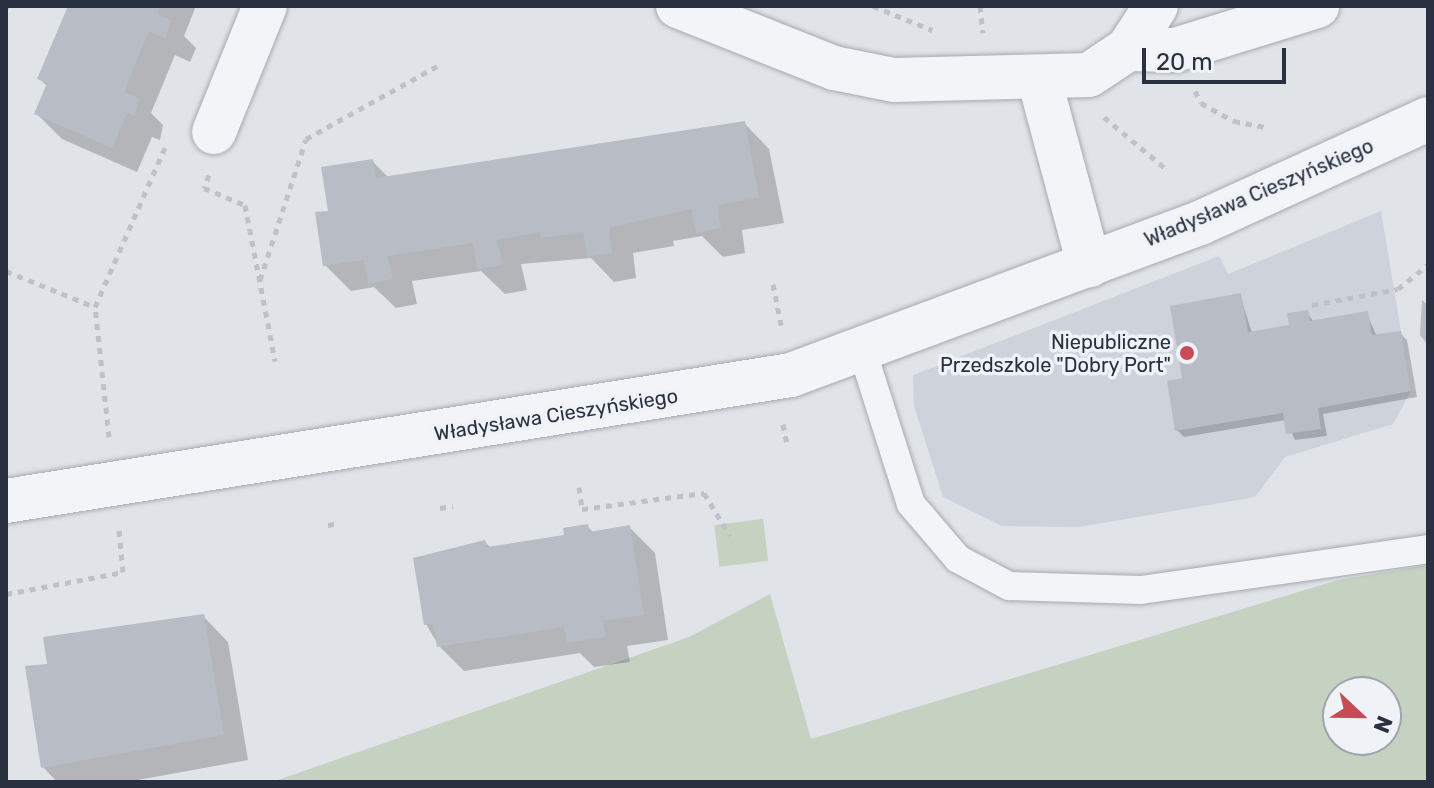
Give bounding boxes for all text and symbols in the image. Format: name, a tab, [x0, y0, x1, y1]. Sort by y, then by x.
scale bar	[1146, 32, 1290, 82]
text: 20 m	[1156, 48, 1213, 76]
street label: Władysława Cieszyńskiego	[1141, 134, 1377, 252]
place label: Niepubliczne Przedszkole "Dobry Port"	[939, 330, 1171, 377]
marker: Niepubliczne Przedszkole "Dobry Port"	[1178, 344, 1196, 362]
street label: Władysława Cieszyńskiego	[432, 384, 680, 446]
north arrow	[1322, 676, 1402, 756]
text: N	[1367, 712, 1398, 737]

